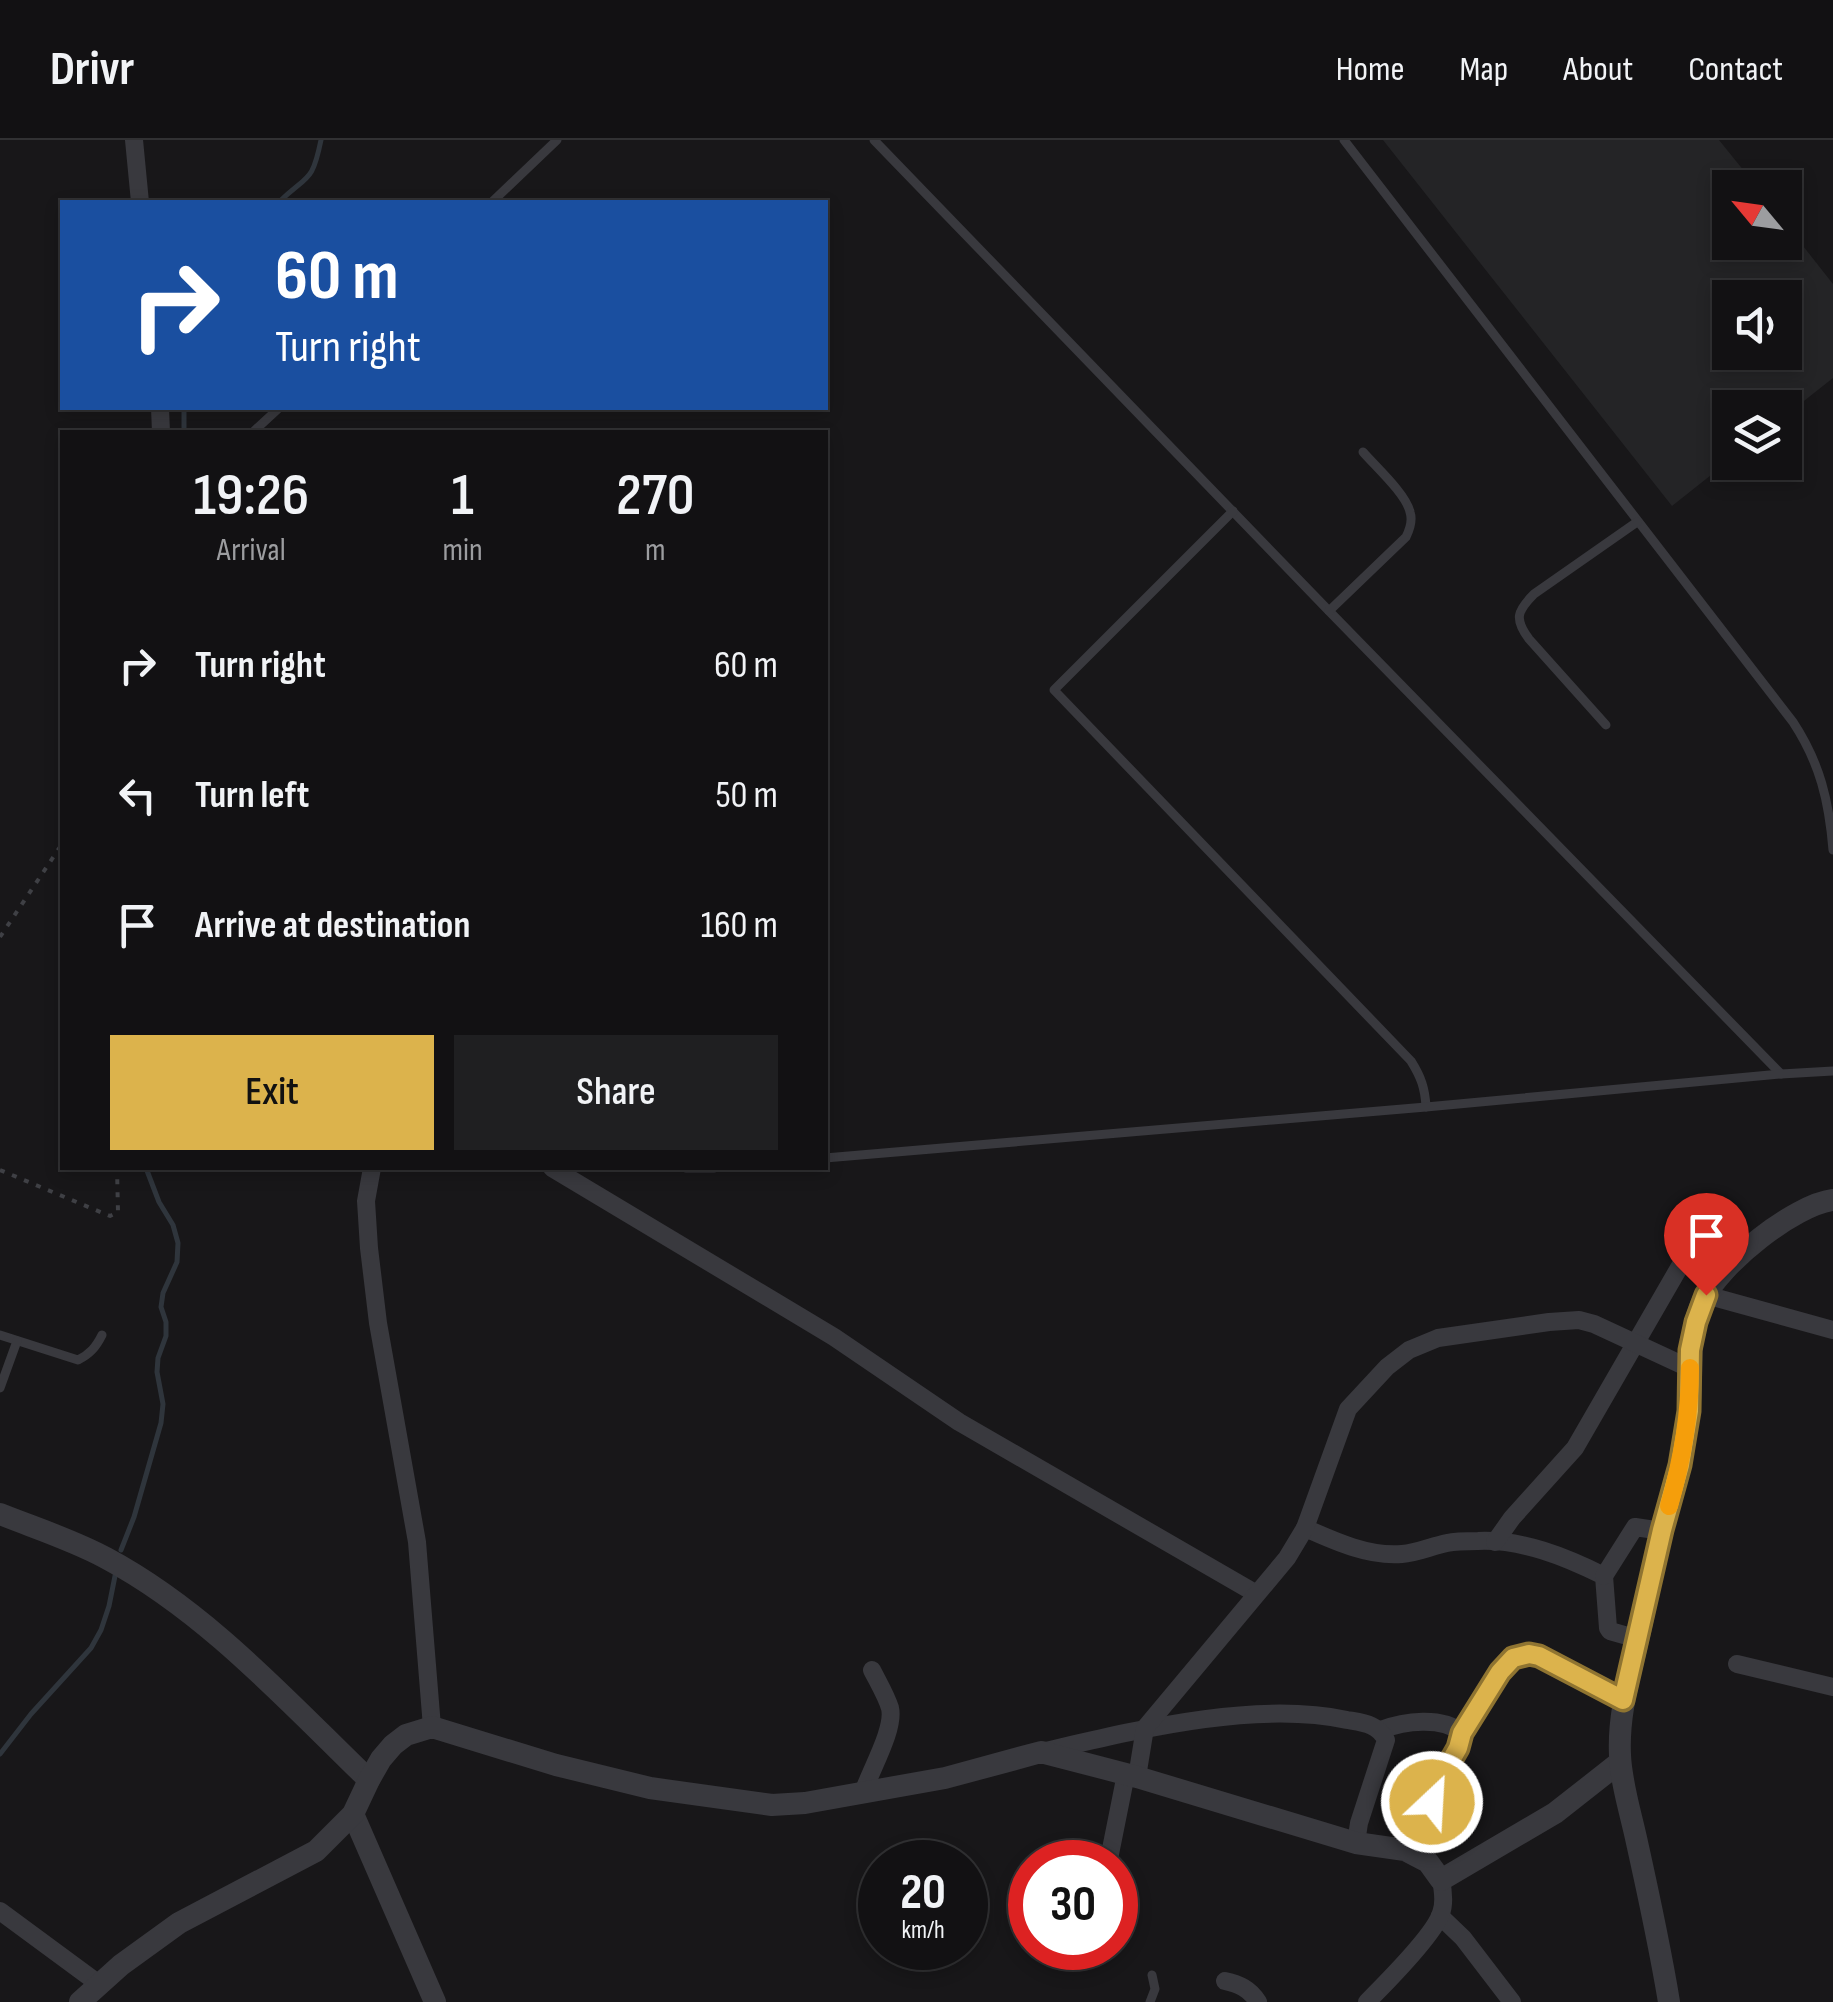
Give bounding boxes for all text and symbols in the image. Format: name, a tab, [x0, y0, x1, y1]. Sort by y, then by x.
text: Drivr	[50, 41, 134, 98]
text: Home	[1336, 48, 1405, 91]
text: Map	[1460, 48, 1508, 91]
text: About	[1563, 48, 1633, 91]
text: Contact	[1688, 48, 1783, 91]
north arrow	[1712, 170, 1802, 260]
map controls	[1712, 170, 1802, 480]
text: 60 m	[275, 235, 399, 319]
icon: right	[110, 240, 240, 370]
button: sound	[1712, 280, 1802, 370]
text: Turn right	[275, 320, 421, 375]
button: layers	[1712, 390, 1802, 480]
text: 19:26	[193, 460, 309, 532]
text: 1	[451, 460, 474, 532]
text: 270	[616, 460, 695, 532]
text: Arrival	[217, 531, 286, 570]
text: min	[442, 531, 483, 570]
text: m	[645, 531, 666, 570]
icon: right	[110, 638, 165, 693]
text: Turn right	[195, 643, 326, 688]
text: 60 m	[714, 643, 778, 688]
icon: left	[110, 768, 165, 823]
text: Turn left	[195, 773, 309, 818]
text: 50 m	[715, 773, 778, 818]
icon: arrive	[110, 898, 165, 953]
text: Arrive at destination	[195, 903, 470, 948]
text: 160 m	[701, 903, 778, 948]
button: Exit	[110, 1035, 434, 1150]
button: Share	[454, 1035, 778, 1150]
pin	[1664, 1193, 1749, 1296]
icon: arrive	[1679, 1208, 1734, 1263]
position arrow	[1380, 1750, 1484, 1854]
speed limit sign: 30	[1008, 1840, 1138, 1970]
text: 20	[900, 1863, 946, 1923]
text: km/h	[901, 1915, 945, 1946]

